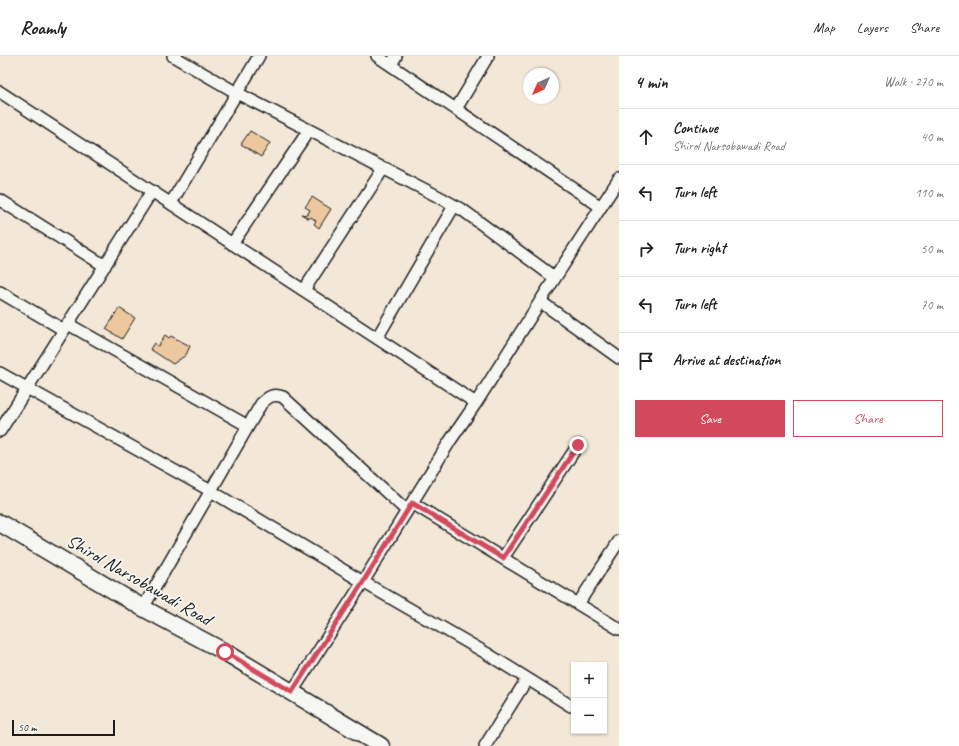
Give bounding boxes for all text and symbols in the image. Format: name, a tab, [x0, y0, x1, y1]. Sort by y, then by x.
text: Roamly	[20, 16, 66, 40]
text: Map	[813, 19, 835, 36]
text: Layers	[857, 19, 888, 36]
text: Share	[910, 19, 939, 36]
north arrow	[523, 68, 559, 104]
text: 4 min	[635, 72, 668, 93]
text: Walk · 270 m	[884, 74, 943, 90]
text: Continue	[673, 119, 718, 138]
icon: ahead	[635, 126, 657, 148]
text: 40 m	[921, 129, 943, 145]
text: Shirol Narsobawadi Road	[673, 138, 785, 154]
icon: left	[635, 182, 657, 204]
text: Turn left	[673, 183, 716, 202]
text: 110 m	[915, 185, 943, 201]
icon: right	[635, 238, 657, 260]
text: Turn right	[673, 239, 726, 258]
text: 50 m	[921, 241, 943, 257]
icon: left	[635, 294, 657, 316]
text: Turn left	[673, 295, 716, 314]
text: 70 m	[921, 297, 943, 313]
icon: arrive	[635, 350, 657, 372]
text: Arrive at destination	[673, 351, 780, 370]
button: Save	[635, 400, 785, 437]
button: Share	[793, 400, 943, 437]
route end	[569, 436, 587, 454]
street label: Shirol Narsobawadi Road	[62, 529, 218, 633]
route start	[216, 643, 234, 661]
map controls	[571, 662, 607, 734]
button: +	[571, 662, 607, 698]
button: −	[571, 698, 607, 734]
scale bar	[12, 718, 115, 737]
text: 50 m	[18, 720, 37, 734]

